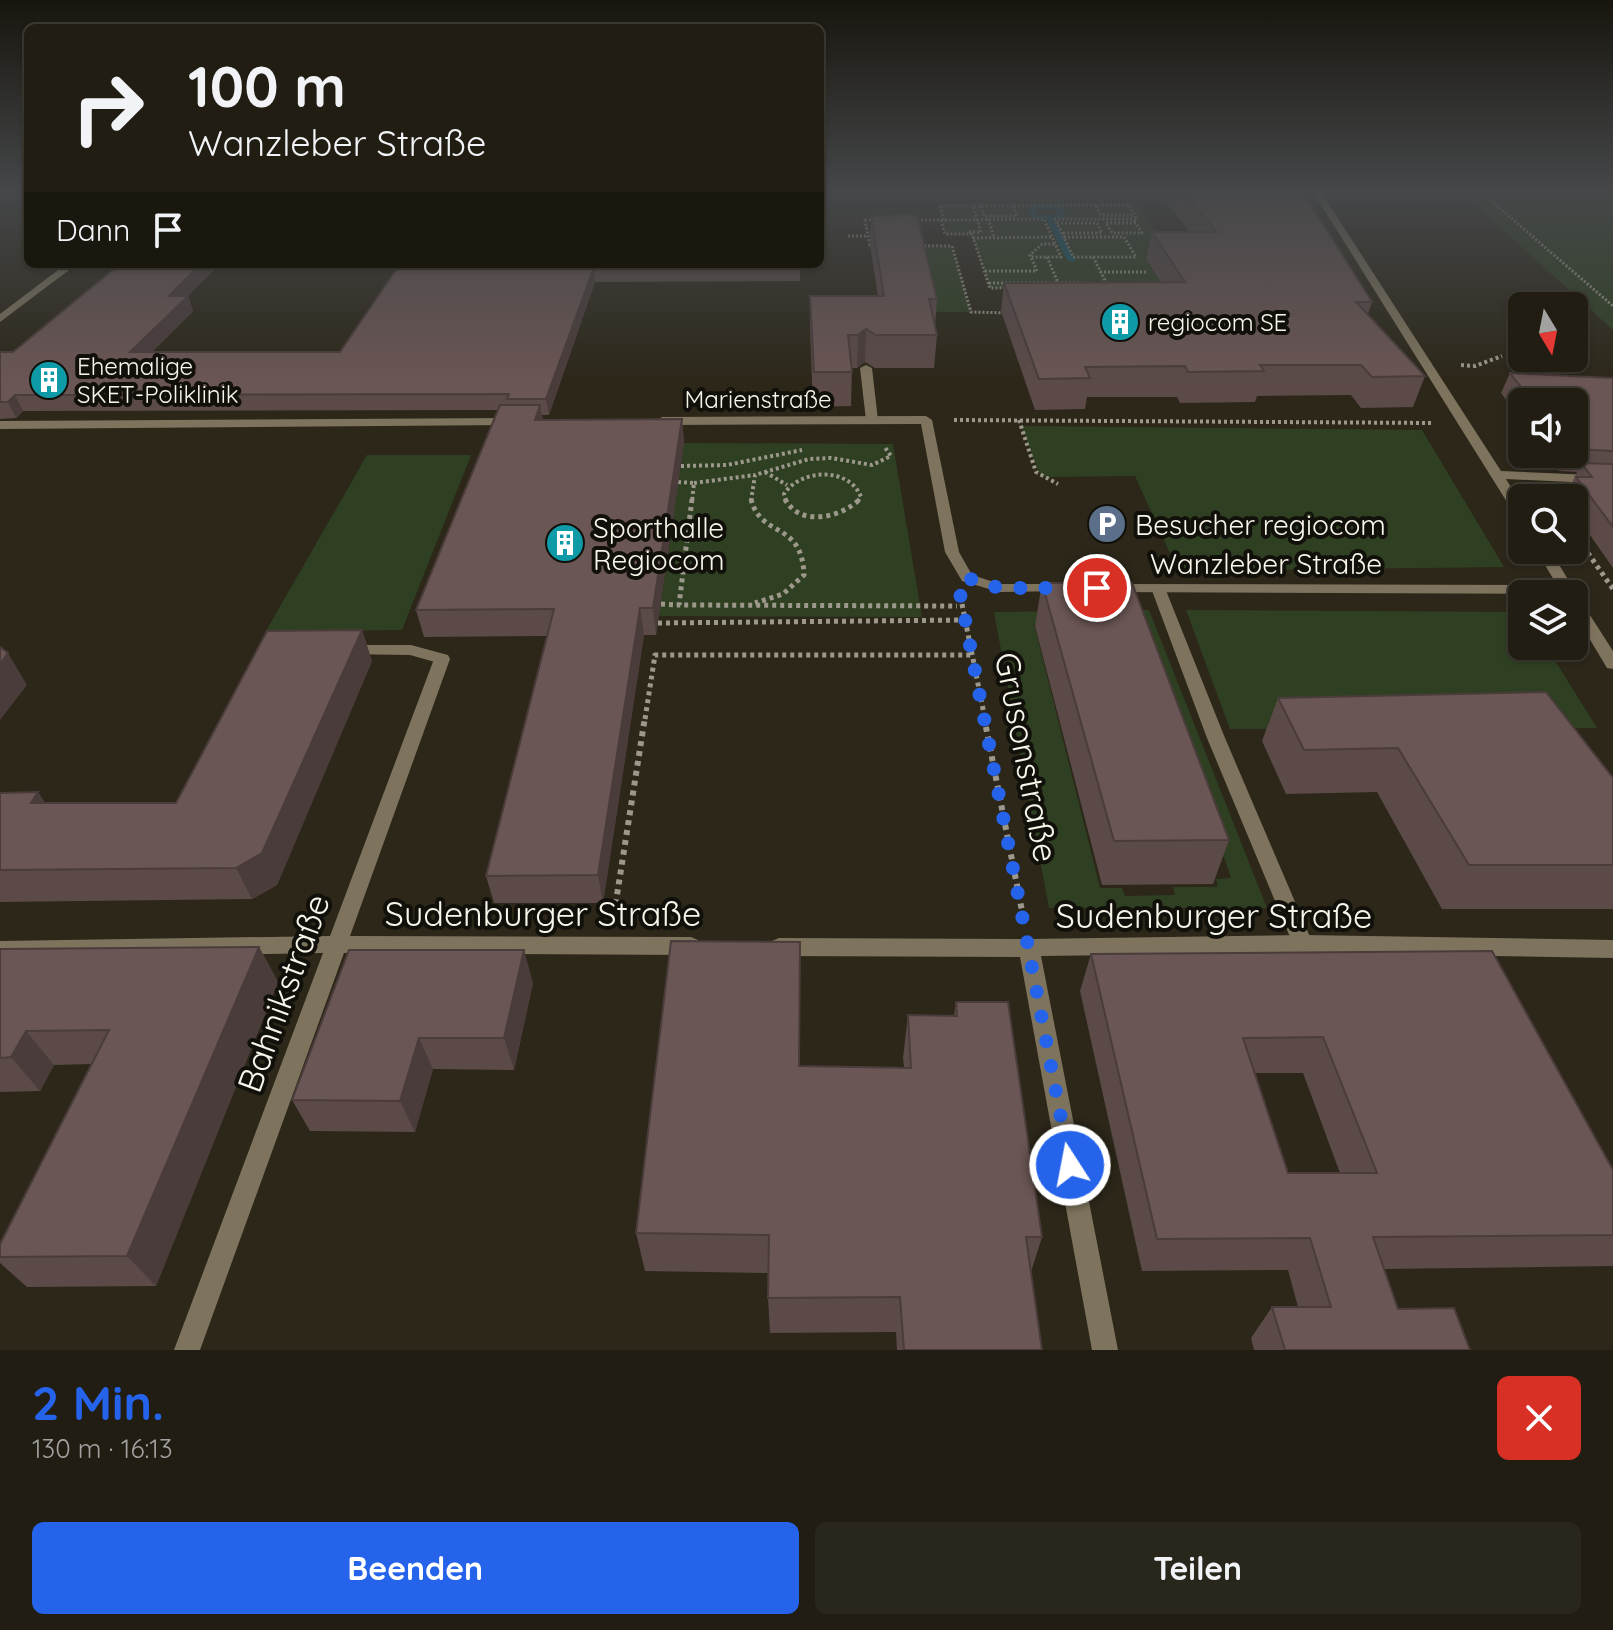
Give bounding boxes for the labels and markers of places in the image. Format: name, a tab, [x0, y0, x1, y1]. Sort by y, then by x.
building icon: regiocom SE	[1099, 301, 1141, 343]
place label: regiocom SE	[1148, 307, 1287, 337]
place label: Ehemalige SKET-Poliklinik	[77, 351, 239, 409]
building icon: Ehemalige SKET-Poliklinik	[28, 359, 70, 401]
parking icon: Besucher regiocom	[1086, 503, 1128, 545]
place label: Besucher regiocom	[1135, 507, 1386, 542]
place label: Sporthalle Regiocom	[593, 510, 725, 577]
building icon: Sporthalle Regiocom	[544, 522, 586, 564]
pin	[1063, 554, 1131, 622]

